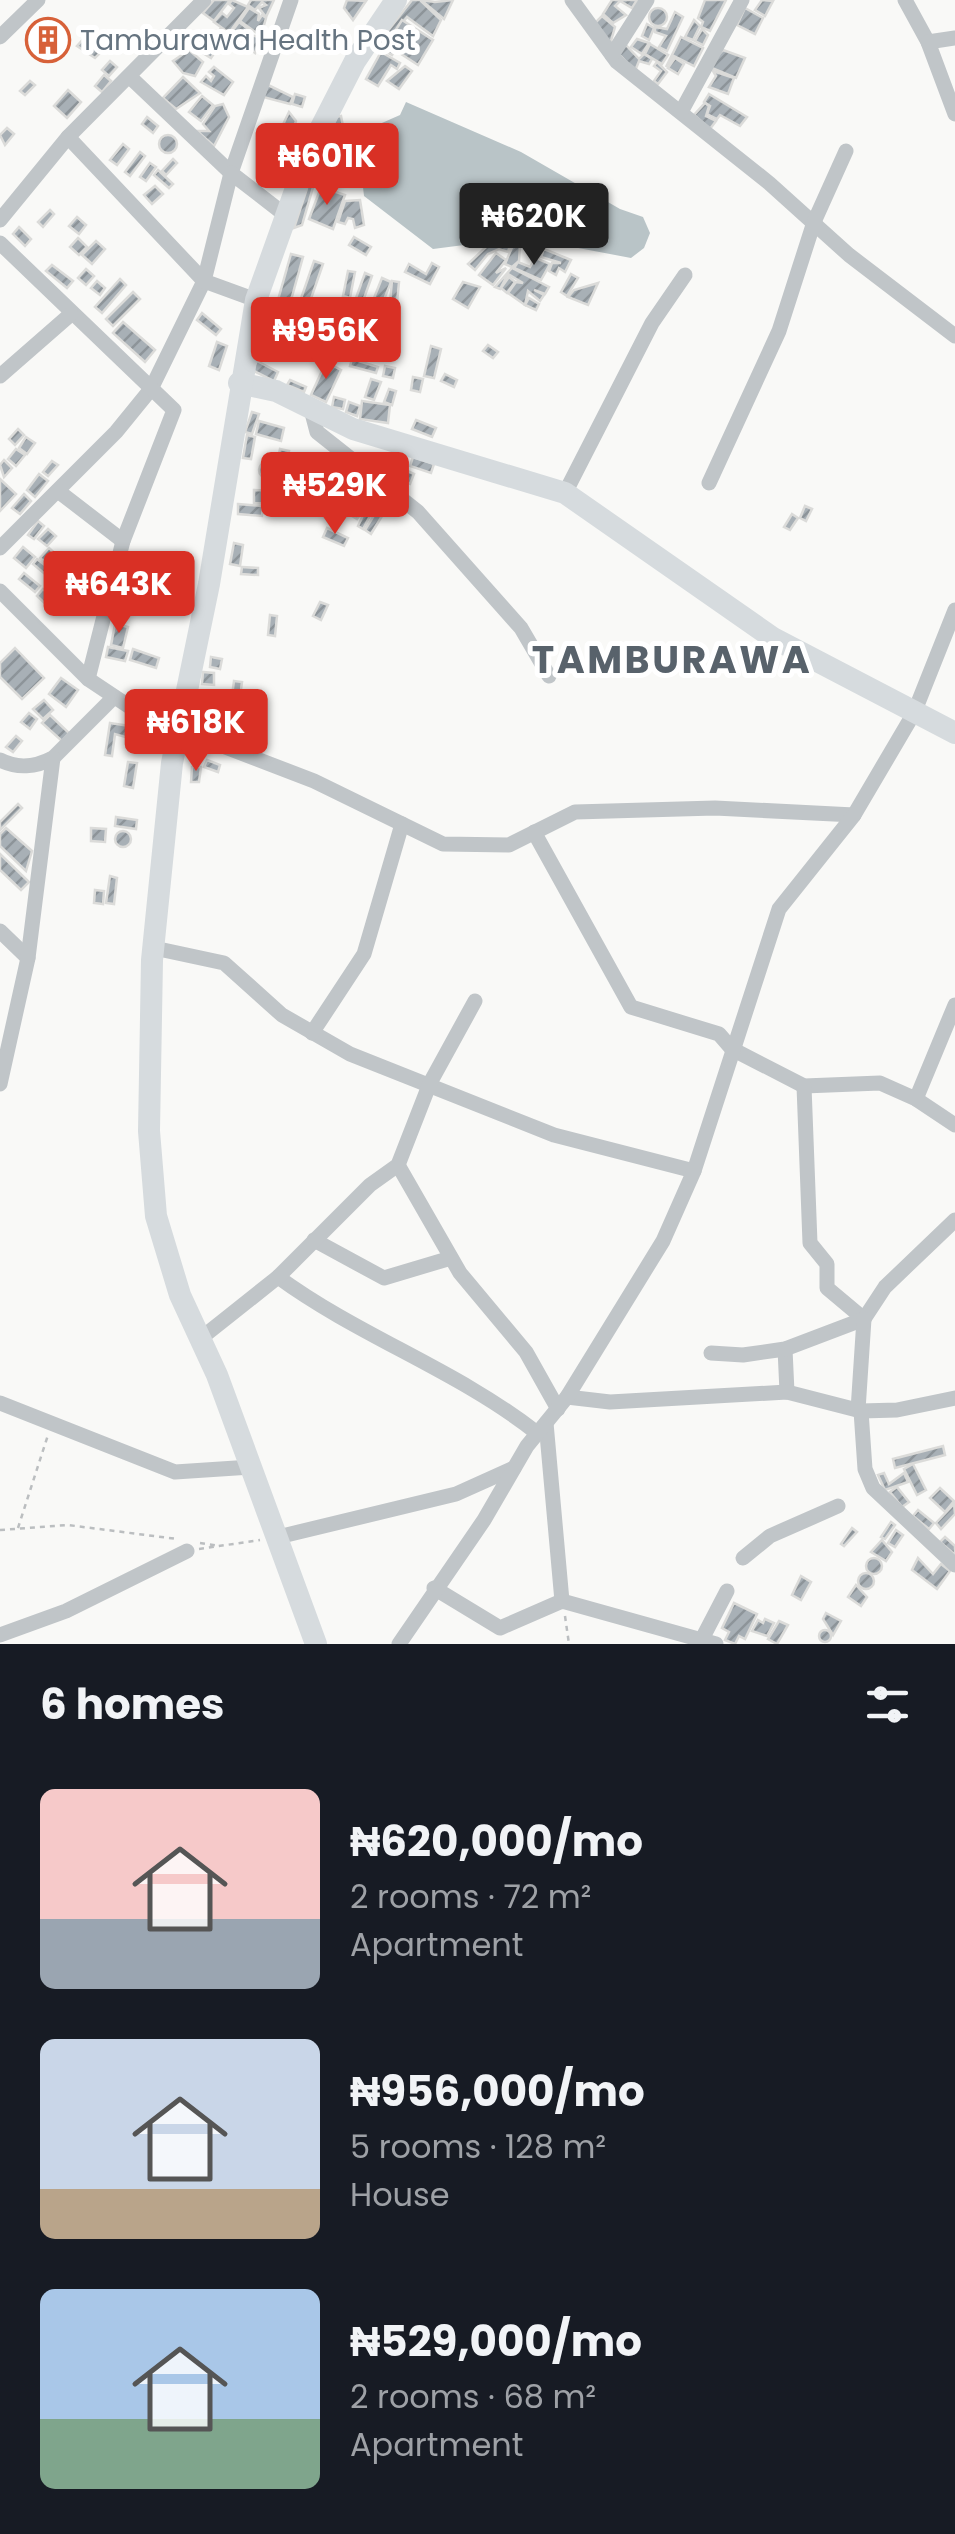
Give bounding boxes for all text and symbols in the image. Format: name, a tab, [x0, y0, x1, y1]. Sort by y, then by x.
building icon: Tamburawa Health Post	[25, 17, 71, 63]
place label: Tamburawa Health Post	[80, 21, 416, 60]
pin: ₦601K	[257, 123, 397, 208]
text: ₦601K	[278, 133, 376, 178]
pin: ₦620K	[464, 183, 604, 268]
text: ₦620K	[482, 193, 586, 238]
pin: ₦956K	[256, 297, 396, 382]
text: ₦956K	[273, 307, 379, 352]
pin: ₦529K	[265, 452, 405, 537]
text: ₦529K	[283, 462, 387, 507]
pin: ₦643K	[49, 551, 189, 636]
text: ₦643K	[66, 561, 172, 606]
district label: TAMBURAWA	[532, 633, 812, 686]
pin: ₦618K	[126, 689, 266, 774]
text: ₦618K	[147, 699, 245, 744]
text: 6 homes	[40, 1675, 225, 1734]
icon: filters	[860, 1677, 915, 1732]
text: ₦620,000/mo	[350, 1812, 643, 1871]
icon: home	[120, 1829, 240, 1949]
text: 2 rooms · 72 m²	[350, 1874, 591, 1919]
text: Apartment	[350, 1922, 523, 1967]
text: ₦956,000/mo	[350, 2062, 645, 2121]
icon: home	[120, 2079, 240, 2199]
text: 5 rooms · 128 m²	[350, 2124, 606, 2169]
text: House	[350, 2172, 450, 2217]
text: ₦529,000/mo	[350, 2312, 642, 2371]
icon: home	[120, 2329, 240, 2449]
text: 2 rooms · 68 m²	[350, 2374, 596, 2419]
text: Apartment	[350, 2422, 523, 2467]

